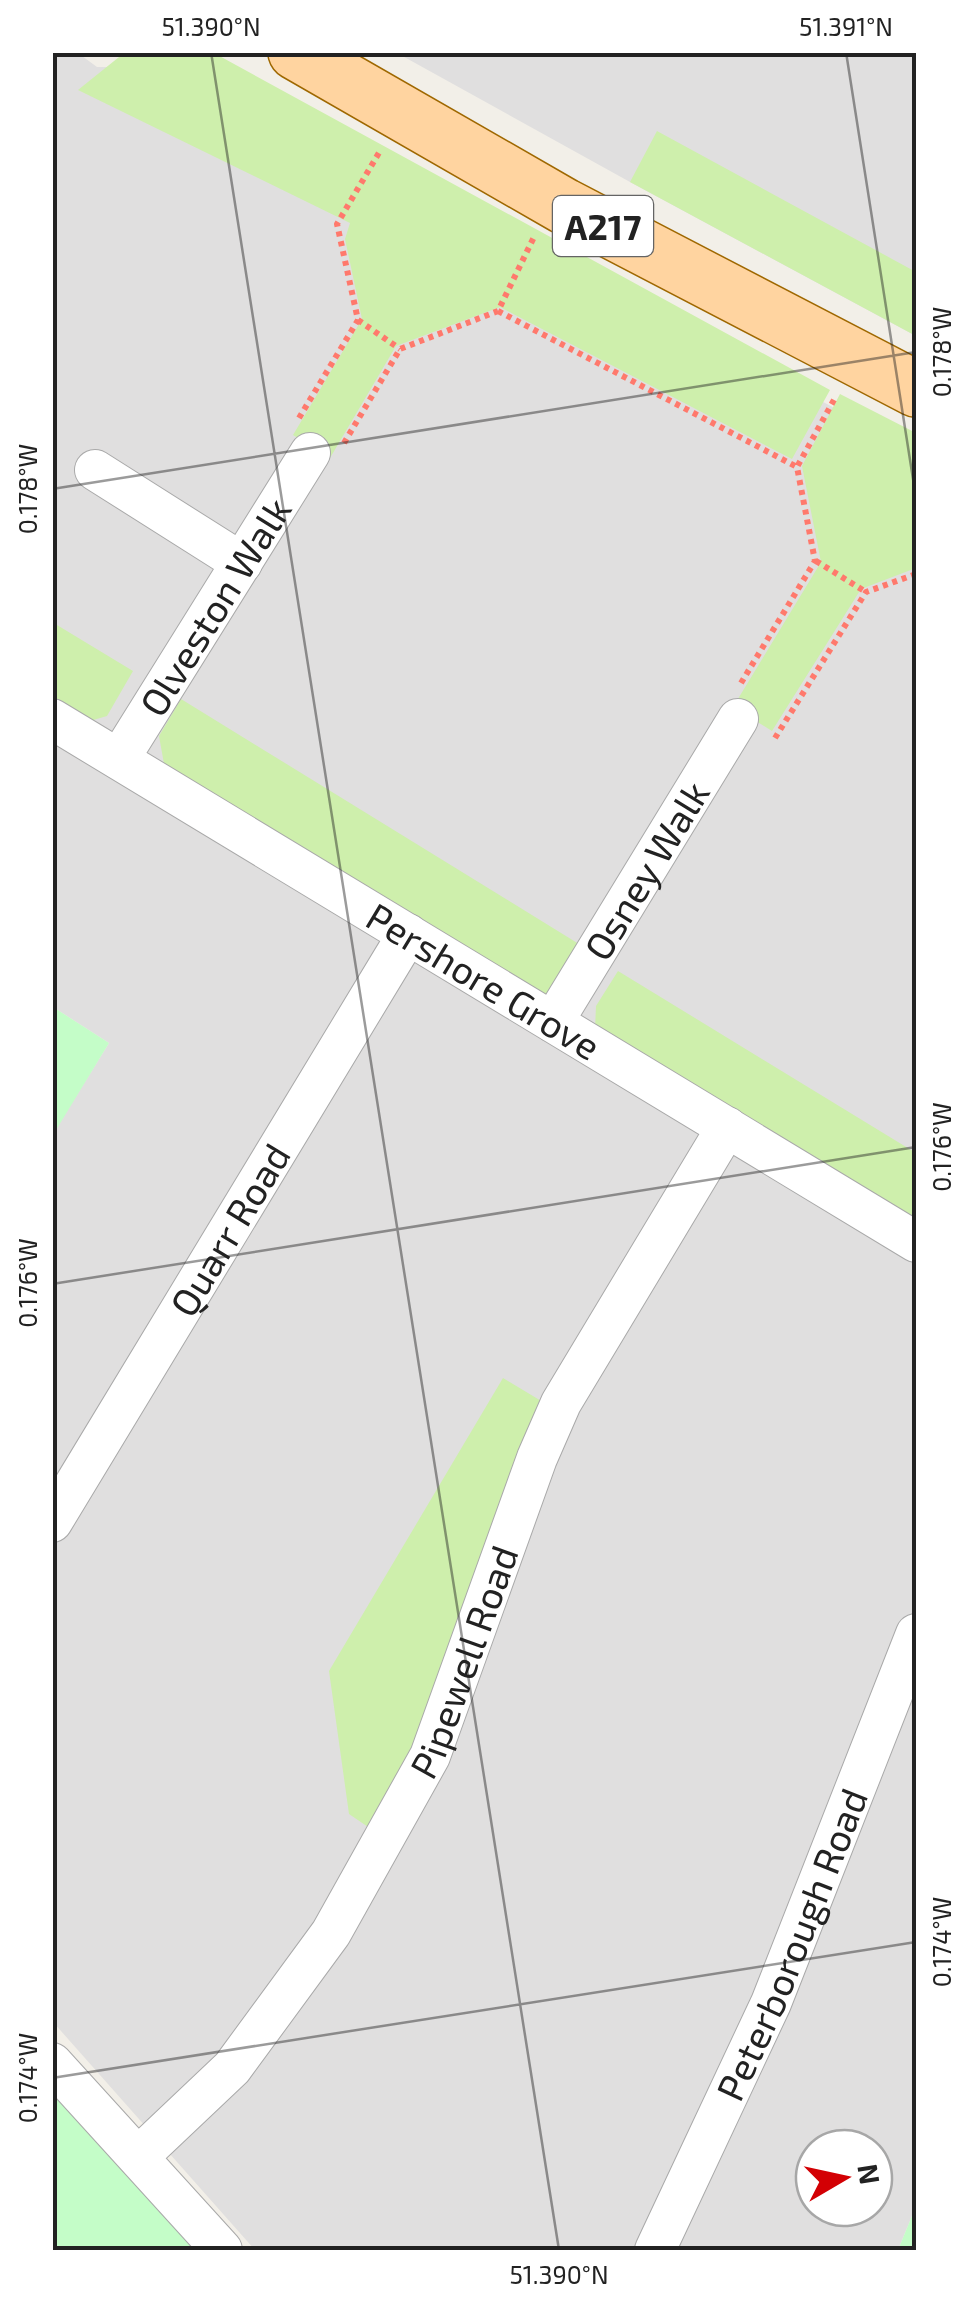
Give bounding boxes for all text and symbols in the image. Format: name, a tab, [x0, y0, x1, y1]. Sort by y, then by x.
text: 51.390°N	[161, 11, 261, 41]
text: 51.391°N	[799, 11, 893, 41]
road number: A217	[553, 196, 653, 256]
text: 0.178°W	[926, 307, 956, 397]
text: 0.178°W	[12, 444, 42, 534]
street label: Olveston Walk	[129, 489, 300, 724]
street label: Osney Walk	[574, 772, 718, 968]
street label: Pershore Grove	[359, 892, 609, 1069]
text: 0.176°W	[926, 1102, 956, 1192]
street label: Quarr Road	[159, 1135, 299, 1324]
text: 0.176°W	[12, 1238, 42, 1328]
street label: Pipewell Road	[399, 1539, 527, 1786]
street label: Peterborough Road	[706, 1782, 876, 2107]
text: 0.174°W	[926, 1897, 956, 1987]
text: 0.174°W	[12, 2033, 42, 2123]
north arrow	[794, 2128, 894, 2228]
text: N	[851, 2161, 888, 2187]
text: 51.390°N	[509, 2259, 609, 2289]

